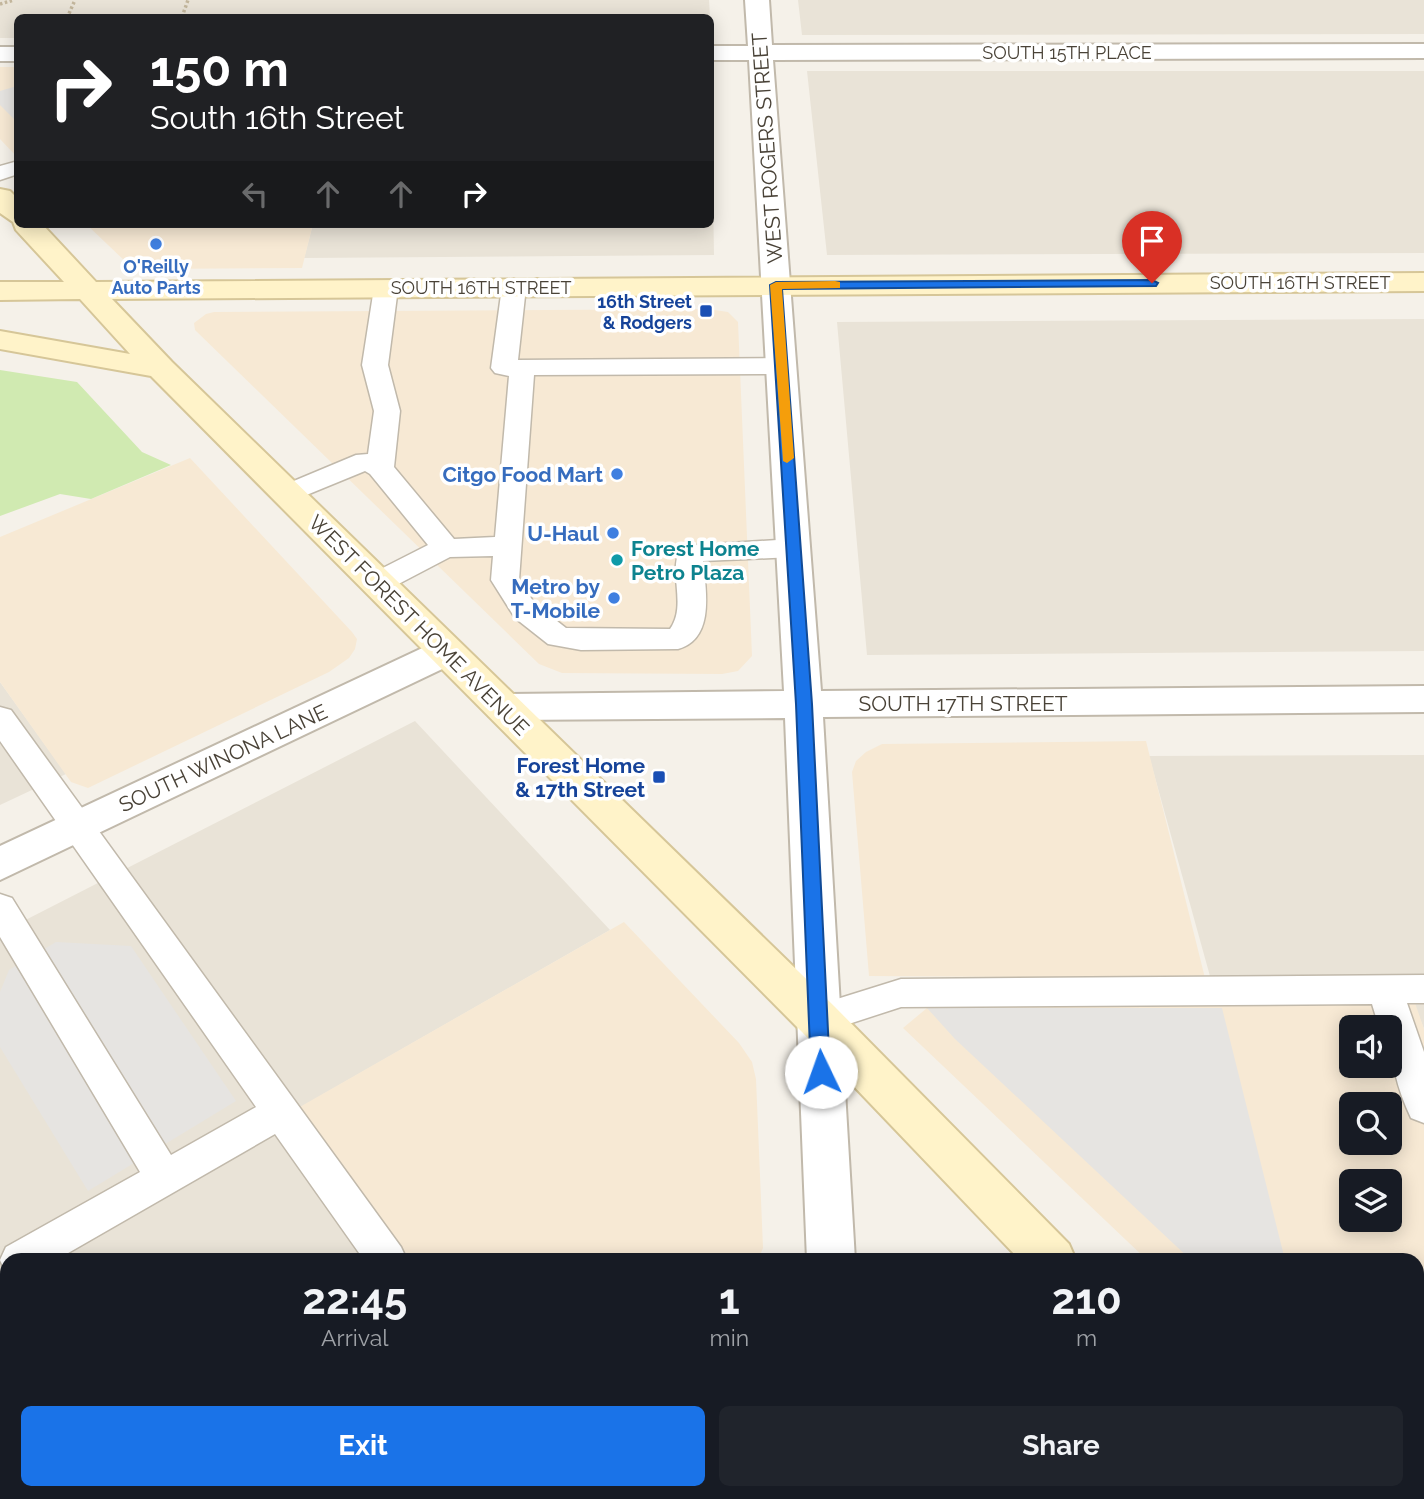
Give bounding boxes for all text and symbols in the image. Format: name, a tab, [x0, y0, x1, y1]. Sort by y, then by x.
street label: WEST ROGERS STREET	[746, 31, 788, 264]
text: 150 m	[150, 40, 289, 97]
icon: right	[35, 42, 126, 133]
street label: SOUTH 15TH PLACE	[982, 42, 1152, 63]
text: South 16th Street	[150, 99, 404, 136]
icon: left	[236, 175, 274, 213]
icon: ahead	[309, 175, 347, 213]
icon: ahead	[382, 175, 420, 213]
icon: right	[455, 175, 493, 213]
pin	[1122, 211, 1182, 283]
icon: arrive	[1133, 222, 1171, 260]
marker: O'Reilly Auto Parts	[148, 236, 164, 252]
place label: O'Reilly Auto Parts	[111, 256, 201, 298]
street label: SOUTH 16TH STREET	[1210, 272, 1390, 293]
street label: SOUTH 16TH STREET	[391, 277, 571, 298]
place label: 16th Street & Rodgers	[597, 291, 692, 333]
marker: 16th Street & Rodgers	[698, 303, 714, 319]
place label: Citgo Food Mart	[442, 462, 603, 487]
marker: Citgo Food Mart	[609, 466, 625, 482]
street label: WEST FOREST HOME AVENUE	[304, 510, 534, 740]
place label: U-Haul	[527, 521, 599, 546]
marker: U-Haul	[605, 525, 621, 541]
place label: Forest Home Petro Plaza	[631, 536, 760, 585]
marker: Forest Home Petro Plaza	[609, 552, 625, 568]
place label: Metro by T-Mobile	[511, 574, 600, 623]
marker: Metro by T-Mobile	[606, 590, 622, 606]
street label: SOUTH 17TH STREET	[858, 691, 1068, 716]
street label: SOUTH WINONA LANE	[115, 699, 331, 817]
place label: Forest Home & 17th Street	[515, 753, 645, 802]
marker: Forest Home & 17th Street	[651, 769, 667, 785]
map controls	[1339, 1015, 1402, 1232]
button: sound	[1339, 1015, 1402, 1078]
position arrow	[784, 1035, 858, 1109]
button: search	[1339, 1092, 1402, 1155]
button: layers	[1339, 1169, 1402, 1232]
text: 22:45	[302, 1275, 407, 1324]
text: 1	[719, 1275, 740, 1324]
text: 210	[1051, 1275, 1122, 1324]
text: Arrival	[321, 1324, 389, 1351]
text: min	[710, 1324, 749, 1351]
text: m	[1076, 1324, 1097, 1351]
button: Exit	[21, 1406, 705, 1486]
button: Share	[719, 1406, 1403, 1486]

